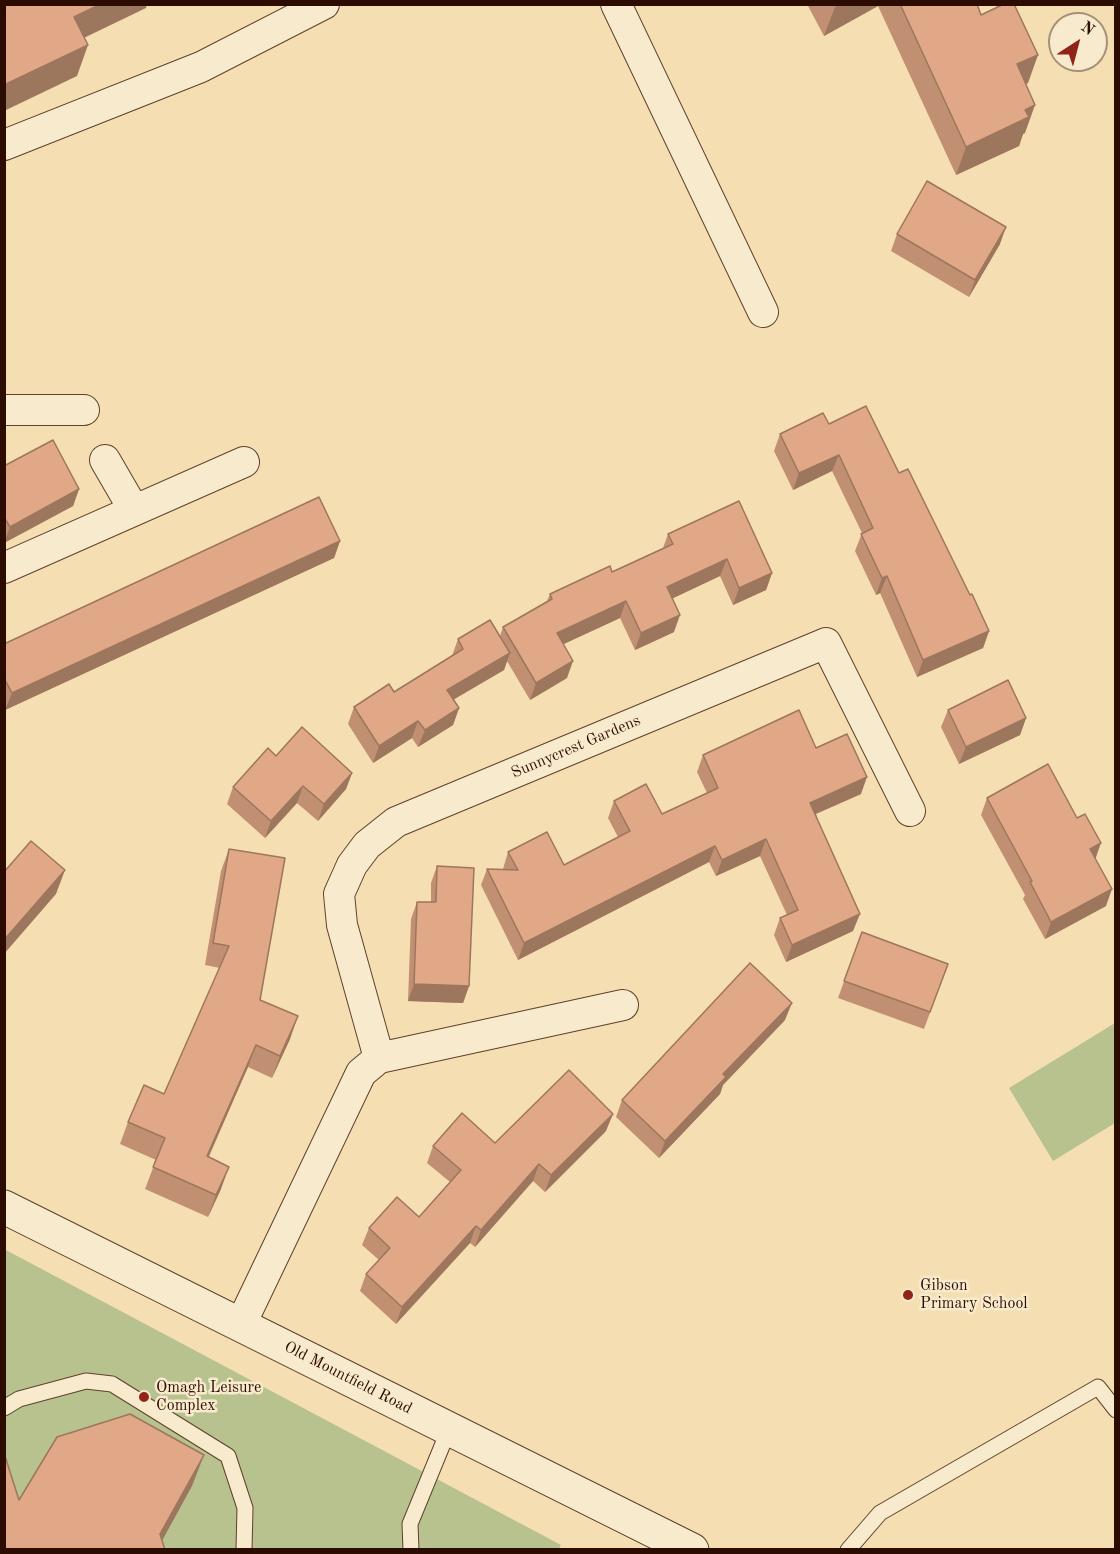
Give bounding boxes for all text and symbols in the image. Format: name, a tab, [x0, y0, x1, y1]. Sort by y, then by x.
north arrow	[1048, 12, 1108, 72]
text: N	[1078, 19, 1097, 39]
street label: Sunnycrest Gardens	[508, 711, 644, 783]
place label: Gibson Primary School	[920, 1276, 1028, 1314]
marker: Gibson Primary School	[901, 1288, 915, 1302]
street label: Old Mountfield Road	[281, 1337, 415, 1419]
place label: Omagh Leisure Complex	[156, 1378, 261, 1416]
marker: Omagh Leisure Complex	[137, 1390, 151, 1404]

